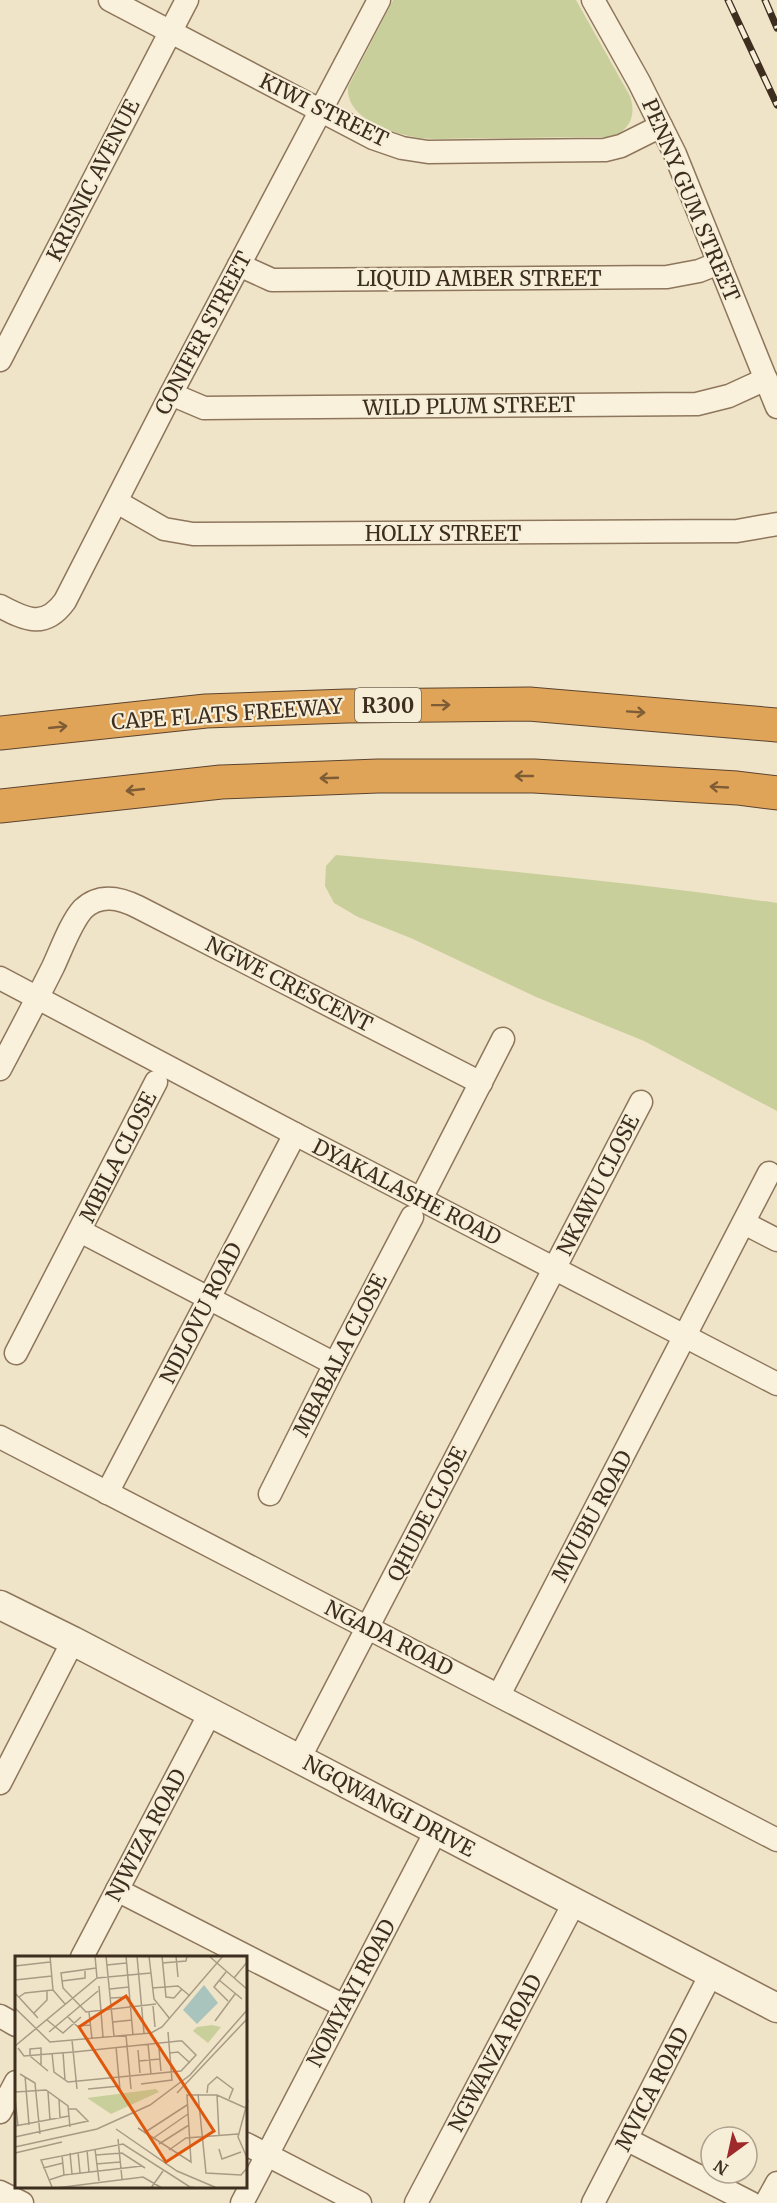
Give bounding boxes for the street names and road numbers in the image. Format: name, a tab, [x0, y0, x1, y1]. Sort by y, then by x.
street label: KIWI STREET	[255, 67, 393, 153]
street label: KRISNIC AVENUE	[41, 94, 146, 265]
street label: PENNY GUM STREET	[636, 95, 746, 306]
street label: CONIFER STREET	[149, 246, 258, 419]
street label: LIQUID AMBER STREET	[356, 265, 602, 292]
street label: WILD PLUM STREET	[362, 391, 576, 421]
street label: HOLLY STREET	[365, 520, 522, 547]
road number: R300	[355, 688, 421, 722]
street label: CAPE FLATS FREEWAY	[110, 692, 344, 736]
street label: NGWE CRESCENT	[201, 930, 377, 1038]
street label: MBILA CLOSE	[74, 1087, 163, 1227]
street label: NKAWU CLOSE	[551, 1109, 645, 1260]
street label: DYAKALASHE ROAD	[308, 1133, 506, 1251]
street label: NDLOVU ROAD	[154, 1238, 248, 1388]
street label: MBABALA CLOSE	[287, 1268, 393, 1441]
street label: QHUDE CLOSE	[381, 1441, 473, 1586]
street label: MVUBU ROAD	[546, 1445, 638, 1586]
street label: NGADA ROAD	[320, 1594, 458, 1682]
street label: NGQWANGI DRIVE	[298, 1749, 480, 1863]
street label: NJWIZA ROAD	[100, 1764, 192, 1906]
street label: NOMYAYI ROAD	[301, 1914, 401, 2072]
street label: NGWANZA ROAD	[442, 1969, 548, 2136]
street label: MVICA ROAD	[609, 2022, 695, 2155]

